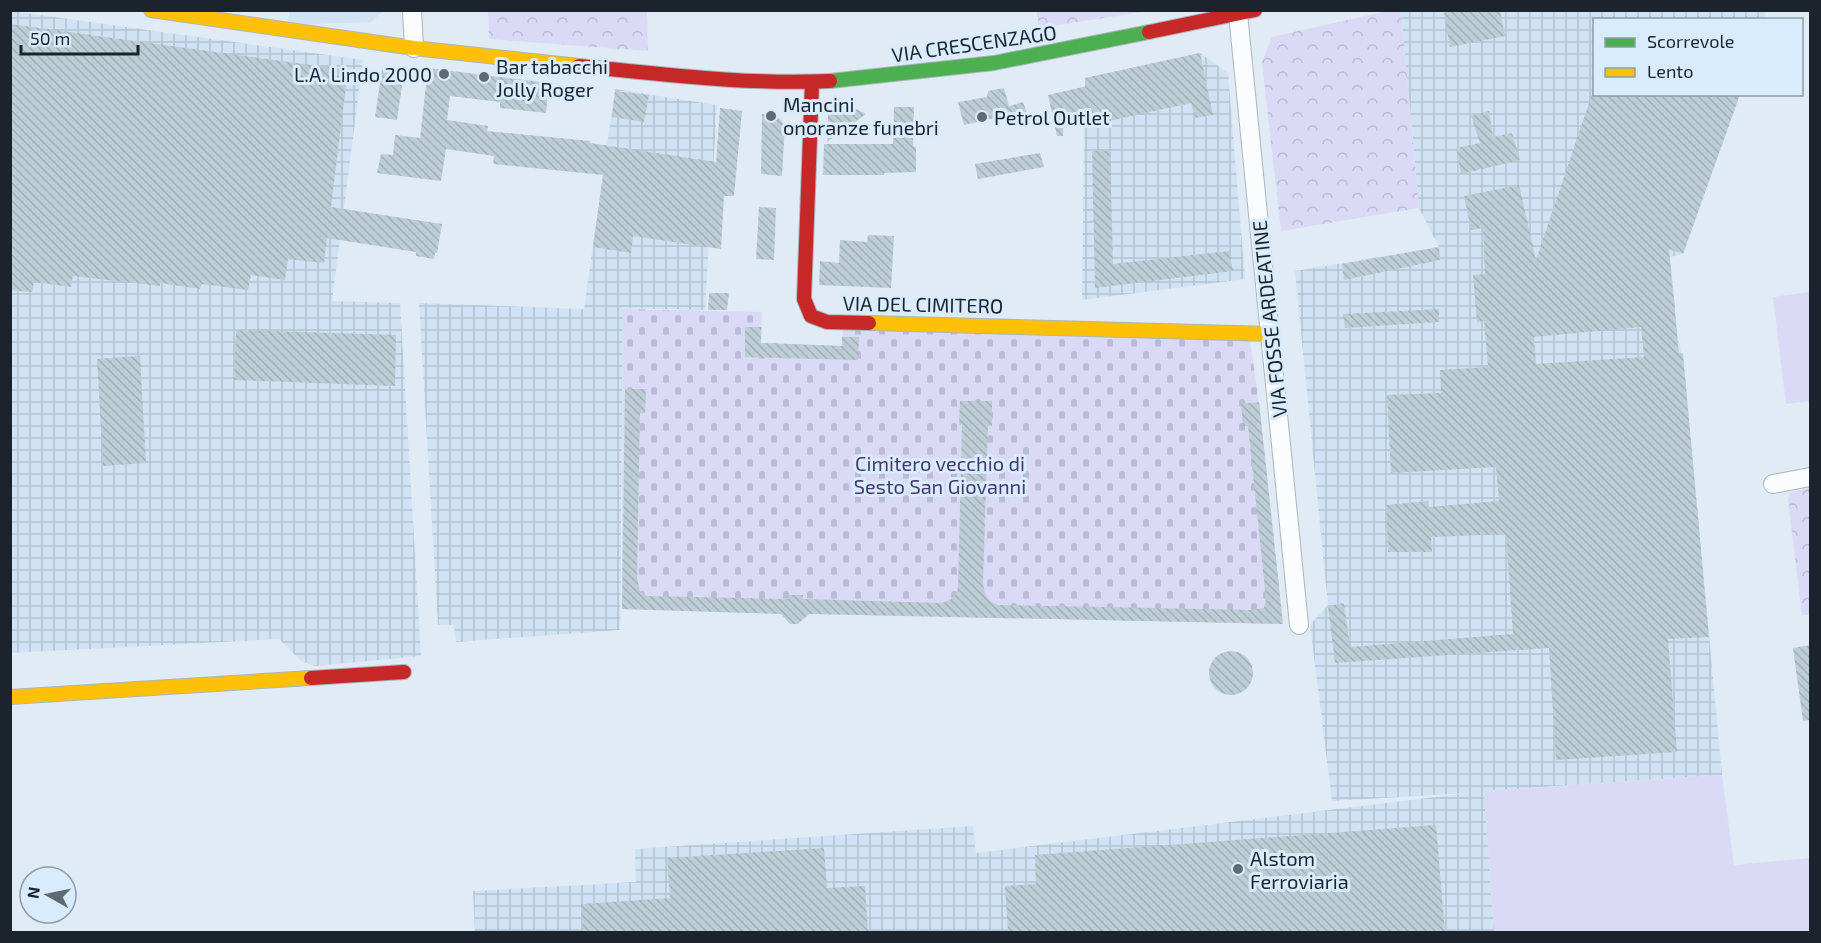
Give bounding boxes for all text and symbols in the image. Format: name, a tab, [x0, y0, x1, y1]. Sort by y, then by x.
scale bar	[21, 18, 138, 56]
legend	[1593, 18, 1803, 96]
street label: VIA CRESCENZAGO	[890, 20, 1058, 66]
text: 50 m	[30, 27, 70, 49]
text: Scorrevole	[1647, 30, 1734, 52]
place label: Bar tabacchi Jolly Roger	[496, 54, 608, 101]
text: Lento	[1647, 60, 1693, 82]
place label: L.A. Lindo 2000	[294, 62, 432, 86]
marker: L.A. Lindo 2000	[437, 67, 451, 81]
marker: Bar tabacchi Jolly Roger	[477, 70, 491, 84]
place label: Mancini onoranze funebri	[783, 92, 939, 139]
place label: Petrol Outlet	[994, 105, 1110, 129]
marker: Mancini onoranze funebri	[764, 109, 778, 123]
marker: Petrol Outlet	[975, 110, 989, 124]
street label: VIA FOSSE ARDEATINE	[1247, 219, 1291, 419]
street label: VIA DEL CIMITERO	[843, 291, 1003, 317]
park label: Cimitero vecchio di Sesto San Giovanni	[854, 451, 1026, 498]
place label: Alstom Ferroviaria	[1250, 846, 1349, 893]
marker: Alstom Ferroviaria	[1231, 862, 1245, 876]
north arrow	[18, 865, 78, 925]
text: N	[22, 885, 43, 900]

